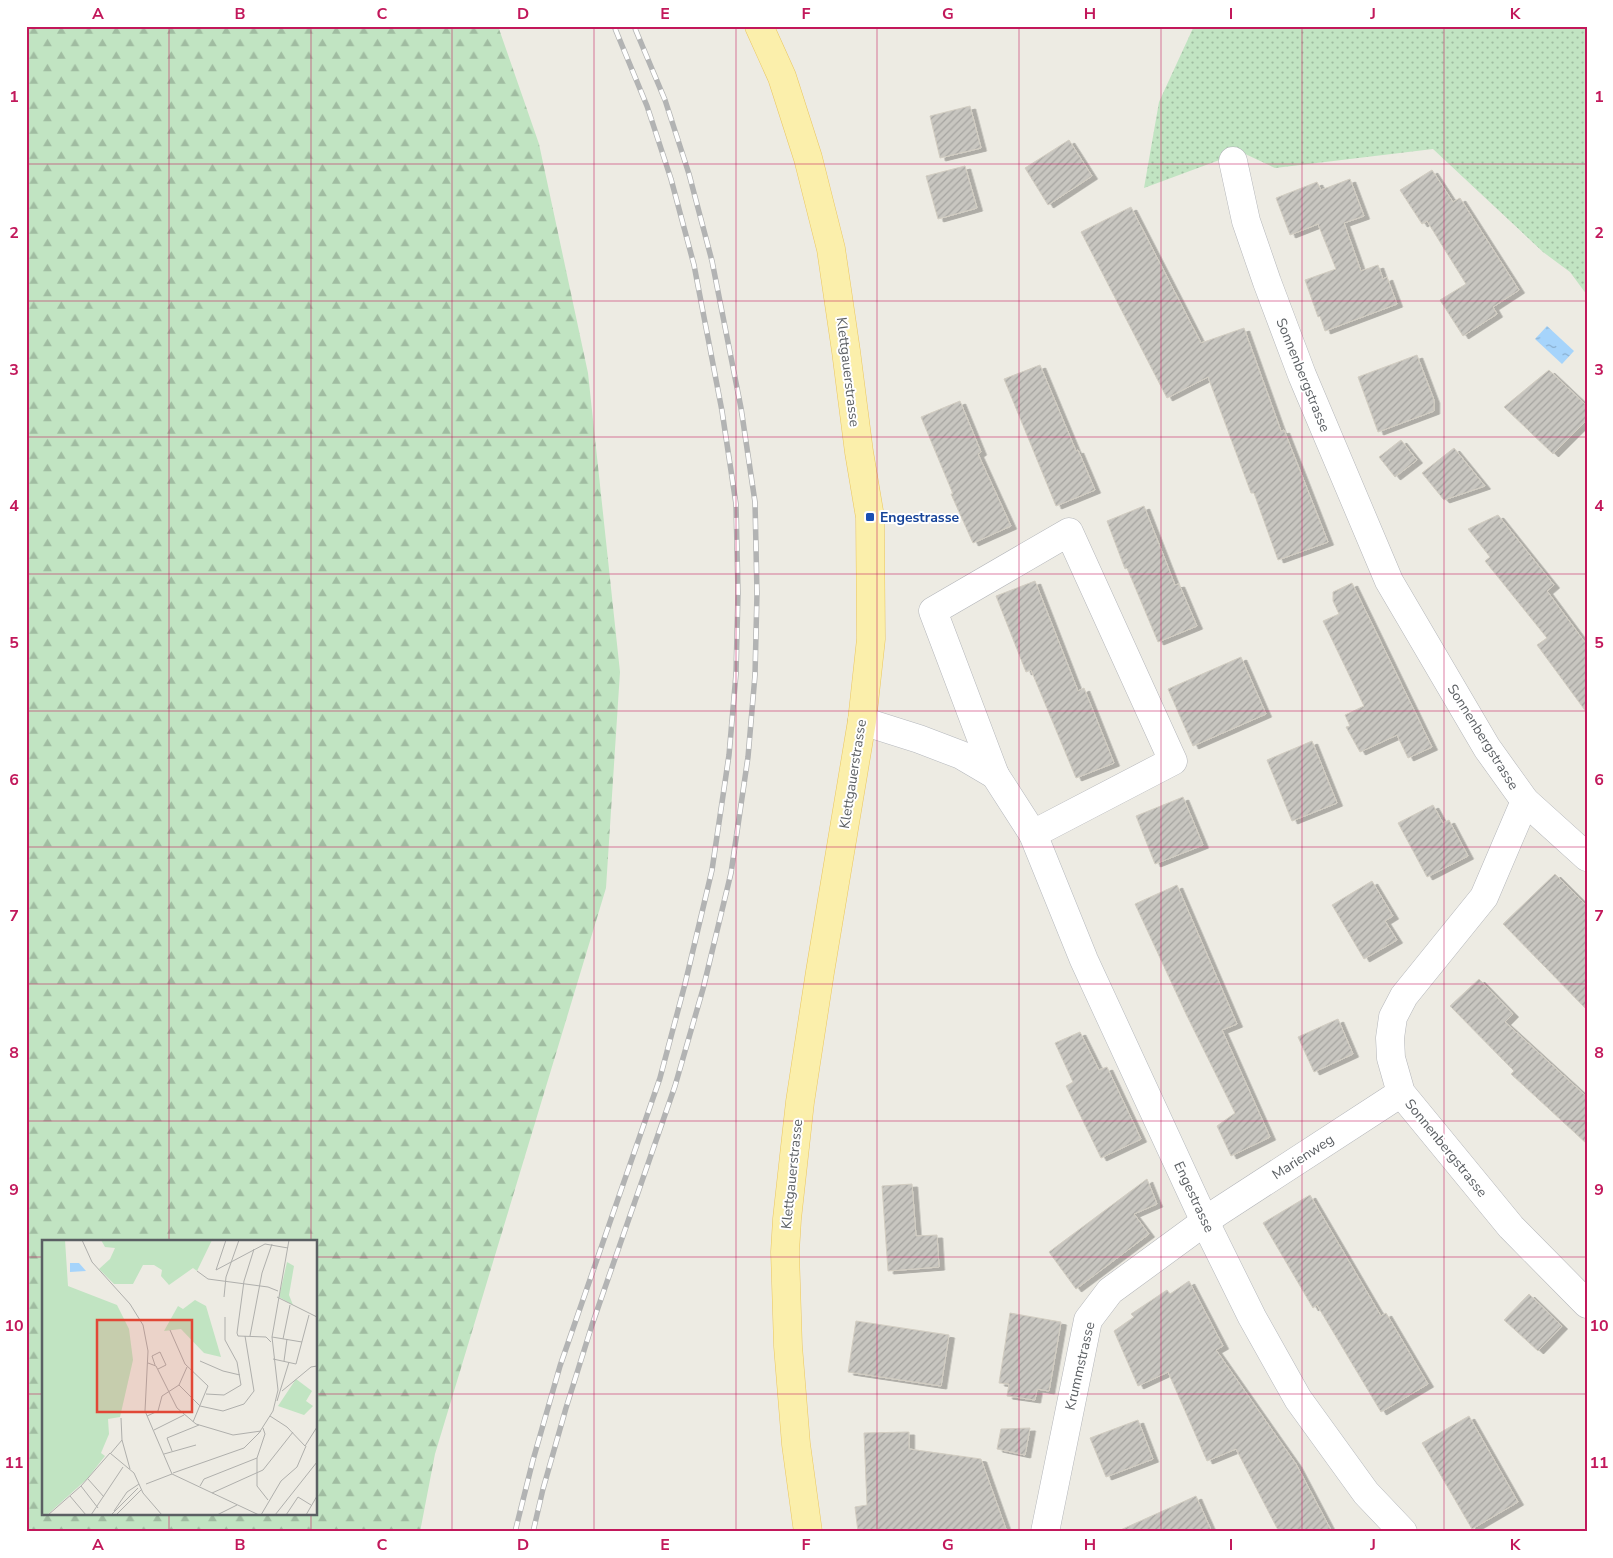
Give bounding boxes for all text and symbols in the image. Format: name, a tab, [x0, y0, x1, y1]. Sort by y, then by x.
text: A	[92, 3, 104, 25]
text: B	[234, 3, 246, 25]
text: C	[377, 3, 388, 25]
text: D	[517, 3, 529, 25]
text: E	[660, 3, 670, 25]
text: F	[802, 3, 811, 25]
text: G	[942, 3, 954, 25]
text: H	[1084, 3, 1096, 25]
text: I	[1229, 3, 1233, 25]
text: J	[1369, 3, 1376, 25]
text: K	[1510, 3, 1522, 25]
text: 1	[9, 86, 19, 108]
text: 1	[1594, 86, 1604, 108]
text: 2	[9, 222, 19, 244]
text: 2	[1594, 222, 1604, 244]
street label: Sonnenbergstrasse	[1271, 315, 1335, 435]
street label: Klettgauerstrasse	[832, 316, 864, 428]
text: 3	[9, 359, 19, 381]
text: 3	[1594, 359, 1604, 381]
text: 4	[9, 495, 19, 517]
text: 4	[1594, 495, 1604, 517]
place label: Engestrasse	[880, 508, 959, 527]
marker: Engestrasse	[864, 511, 876, 523]
text: 5	[9, 632, 19, 654]
text: 5	[1594, 632, 1604, 654]
street label: Sonnenbergstrasse	[1443, 681, 1523, 793]
street label: Klettgauerstrasse	[835, 718, 871, 830]
text: 6	[9, 769, 19, 791]
text: 6	[1594, 769, 1604, 791]
text: 7	[9, 905, 19, 927]
text: 7	[1594, 905, 1604, 927]
text: 8	[9, 1042, 19, 1064]
text: 8	[1594, 1042, 1604, 1064]
street label: Sonnenbergstrasse	[1400, 1095, 1492, 1201]
street label: Klettgauerstrasse	[777, 1118, 807, 1230]
street label: Marienweg	[1268, 1130, 1338, 1184]
street label: Engestrasse	[1169, 1158, 1219, 1236]
text: 9	[9, 1179, 19, 1201]
text: 9	[1594, 1179, 1604, 1201]
inset map	[42, 1240, 318, 1516]
text: 10	[4, 1315, 24, 1337]
text: 10	[1589, 1315, 1609, 1337]
street label: Krummstrasse	[1061, 1320, 1099, 1412]
text: 11	[4, 1452, 24, 1474]
text: 11	[1589, 1452, 1609, 1474]
text: A	[92, 1534, 104, 1556]
text: B	[234, 1534, 246, 1556]
text: C	[377, 1534, 388, 1556]
text: D	[517, 1534, 529, 1556]
text: E	[660, 1534, 670, 1556]
text: F	[802, 1534, 811, 1556]
text: G	[942, 1534, 954, 1556]
text: H	[1084, 1534, 1096, 1556]
text: I	[1229, 1534, 1233, 1556]
text: J	[1369, 1534, 1376, 1556]
text: K	[1510, 1534, 1522, 1556]

